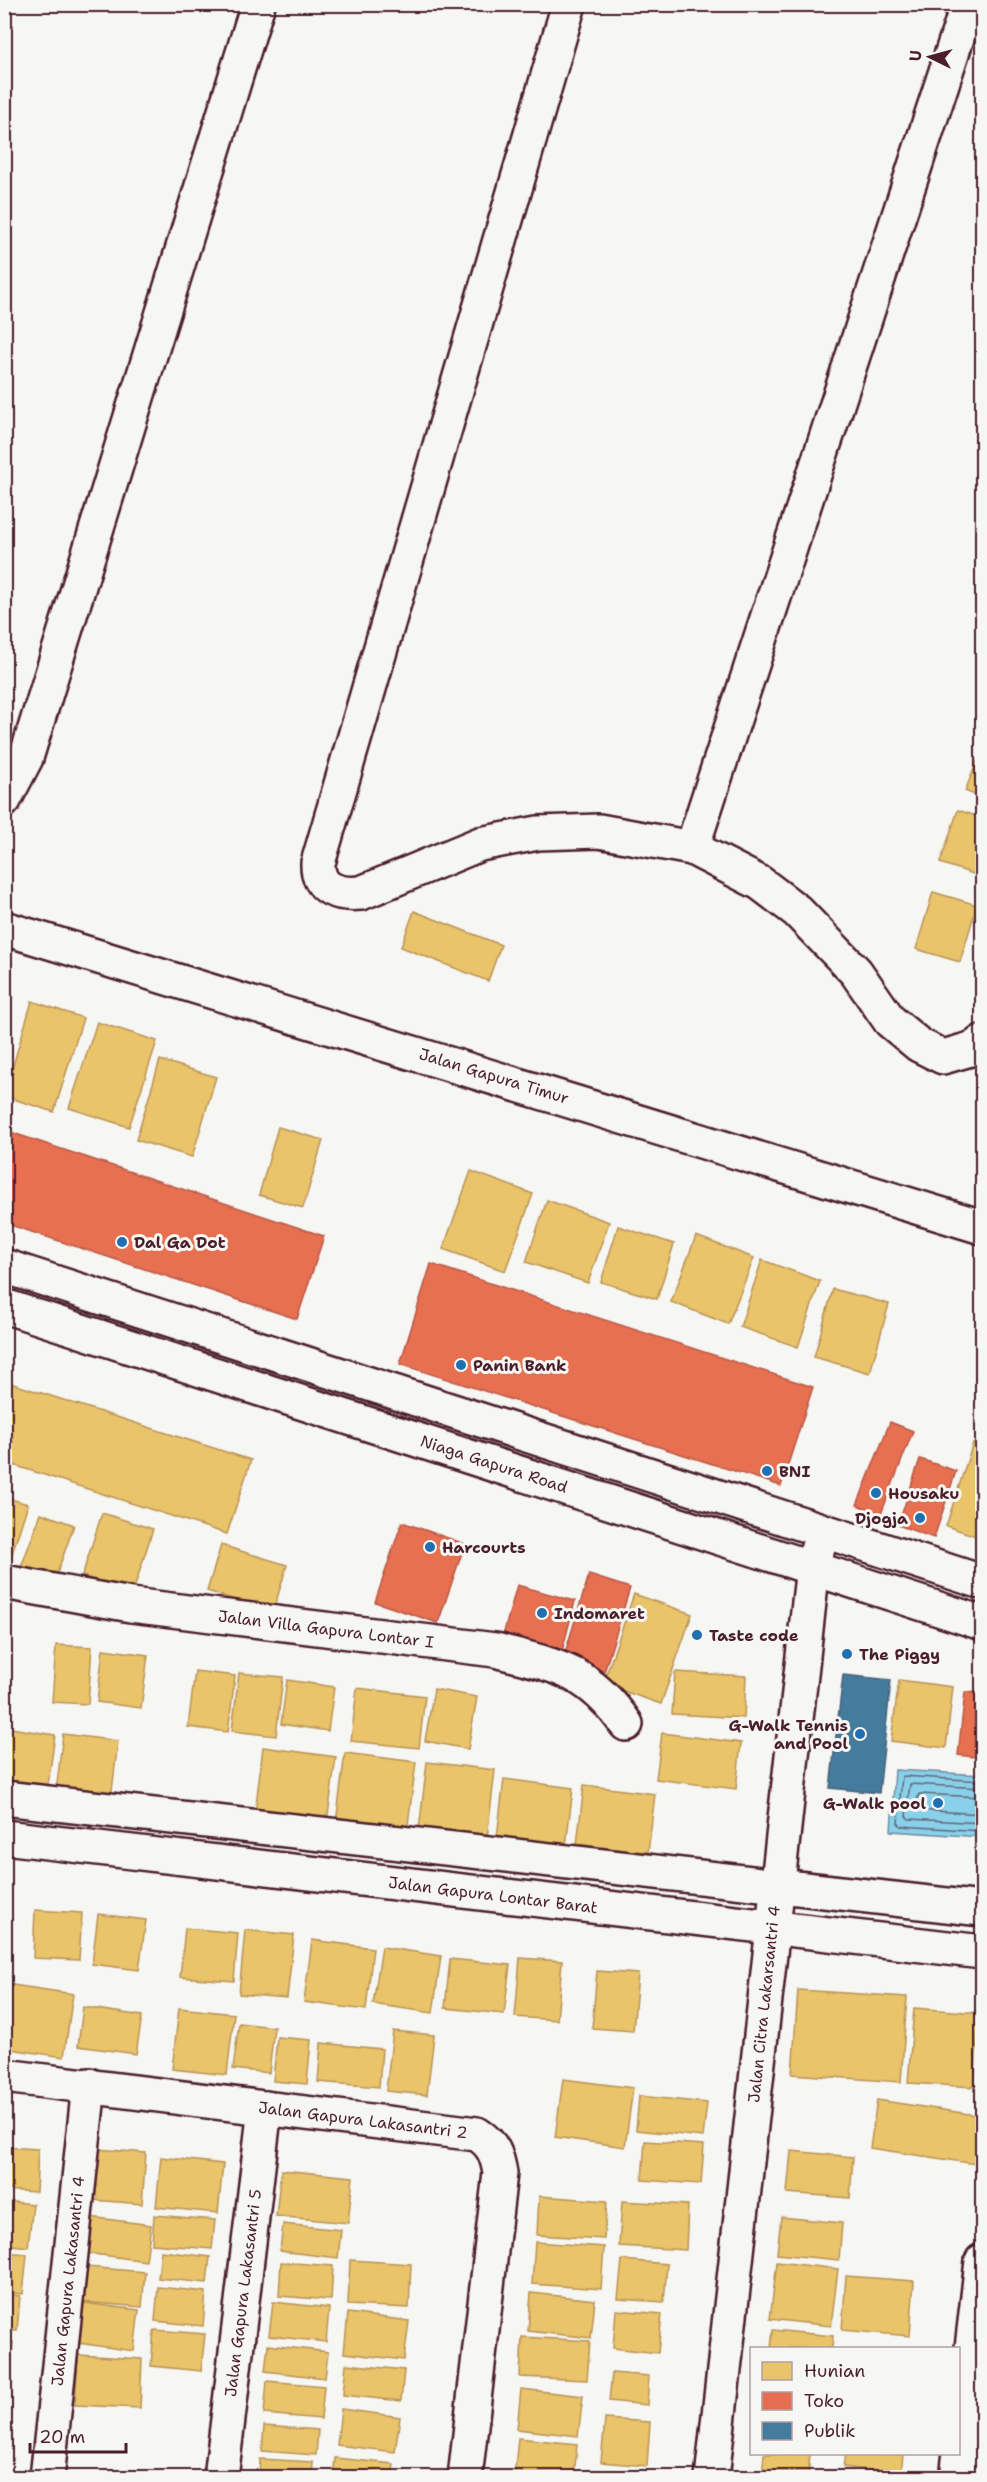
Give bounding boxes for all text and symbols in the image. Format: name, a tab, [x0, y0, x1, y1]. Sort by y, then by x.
north arrow	[900, 27, 960, 87]
text: U	[905, 49, 926, 62]
street label: Jalan Gapura Timur	[416, 1043, 572, 1109]
place label: Dal Ga Dot	[134, 1232, 226, 1253]
marker: Dal Ga Dot	[115, 1235, 129, 1249]
place label: Panin Bank	[473, 1355, 566, 1376]
marker: Panin Bank	[454, 1358, 468, 1372]
street label: Niaga Gapura Road	[418, 1430, 570, 1498]
place label: BNI	[779, 1461, 810, 1482]
marker: BNI	[760, 1464, 774, 1478]
place label: Housaku	[888, 1483, 959, 1504]
marker: Housaku	[869, 1486, 883, 1500]
place label: Djogja	[855, 1508, 908, 1529]
marker: Djogja	[913, 1511, 927, 1525]
place label: Harcourts	[442, 1537, 526, 1558]
marker: Harcourts	[423, 1540, 437, 1554]
place label: Indomaret	[554, 1603, 645, 1624]
street label: Jalan Villa Gapura Lontar I	[217, 1605, 435, 1653]
marker: Indomaret	[535, 1606, 549, 1620]
place label: Taste code	[709, 1625, 799, 1646]
marker: Taste code	[690, 1628, 704, 1642]
place label: The Piggy	[859, 1644, 940, 1665]
marker: The Piggy	[840, 1647, 854, 1661]
place label: G-Walk Tennis and Pool	[729, 1715, 848, 1754]
marker: G-Walk Tennis and Pool	[853, 1727, 867, 1741]
place label: G-Walk pool	[823, 1793, 926, 1814]
marker: G-Walk pool	[931, 1796, 945, 1810]
street label: Jalan Gapura Lontar Barat	[387, 1872, 599, 1918]
street label: Jalan Citra Lakarsantri 4	[743, 1904, 785, 2104]
street label: Jalan Gapura Lakasantri 2	[257, 2097, 469, 2143]
street label: Jalan Gapura Lakasantri 4	[47, 2175, 89, 2387]
street label: Jalan Gapura Lakasantri 5	[220, 2188, 266, 2398]
legend	[750, 2347, 960, 2455]
text: Hunian	[804, 2359, 865, 2383]
text: Toko	[804, 2389, 844, 2413]
scale bar	[30, 2416, 126, 2454]
text: Publik	[804, 2419, 856, 2443]
text: 20 m	[39, 2425, 85, 2449]

